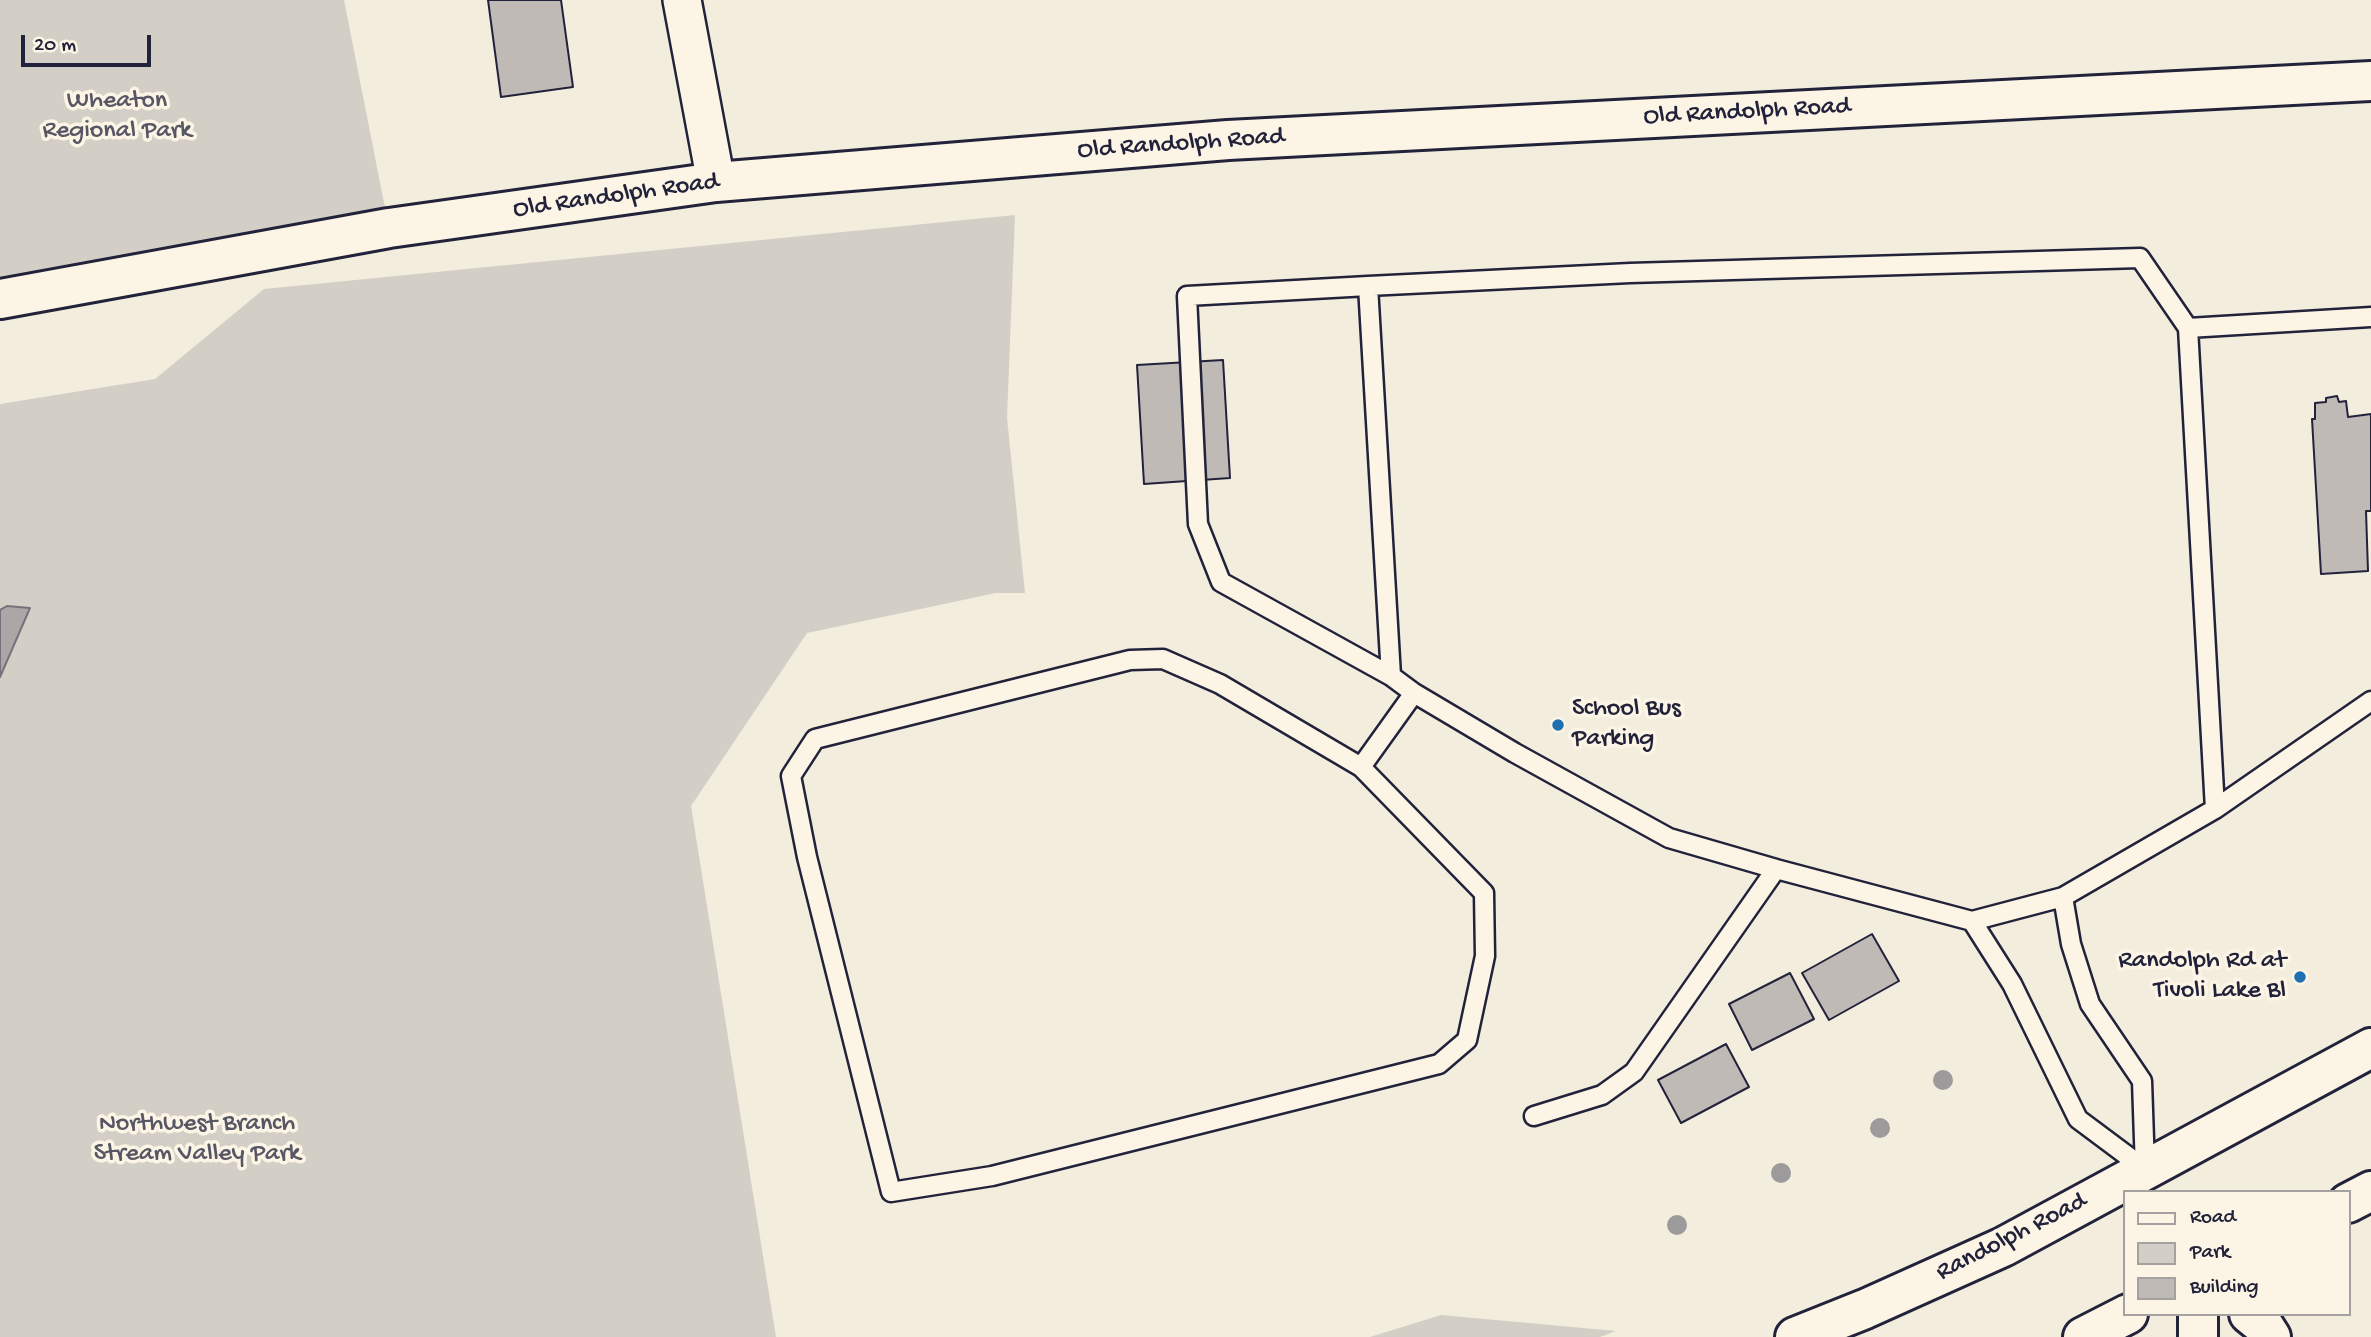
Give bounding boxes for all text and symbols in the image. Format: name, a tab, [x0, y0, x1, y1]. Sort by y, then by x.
scale bar	[24, 21, 154, 65]
text: 20 m	[34, 34, 76, 59]
park label: Wheaton Regional Park	[42, 86, 192, 148]
street label: Old Randolph Road	[1643, 92, 1851, 134]
street label: Old Randolph Road	[1076, 122, 1286, 168]
street label: Old Randolph Road	[511, 167, 721, 227]
place label: School Bus Parking	[1572, 694, 1681, 756]
marker: School Bus Parking	[1550, 717, 1566, 733]
place label: Randolph Rd at Tivoli Lake Bl	[2118, 946, 2286, 1007]
marker: Randolph Rd at Tivoli Lake Bl	[2292, 969, 2308, 985]
park label: Northwest Branch Stream Valley Park	[94, 1109, 300, 1170]
street label: Randolph Road	[1932, 1187, 2092, 1289]
legend	[2122, 1190, 2350, 1316]
text: Road	[2190, 1206, 2236, 1231]
text: Park	[2190, 1241, 2230, 1266]
text: Building	[2190, 1276, 2259, 1301]

